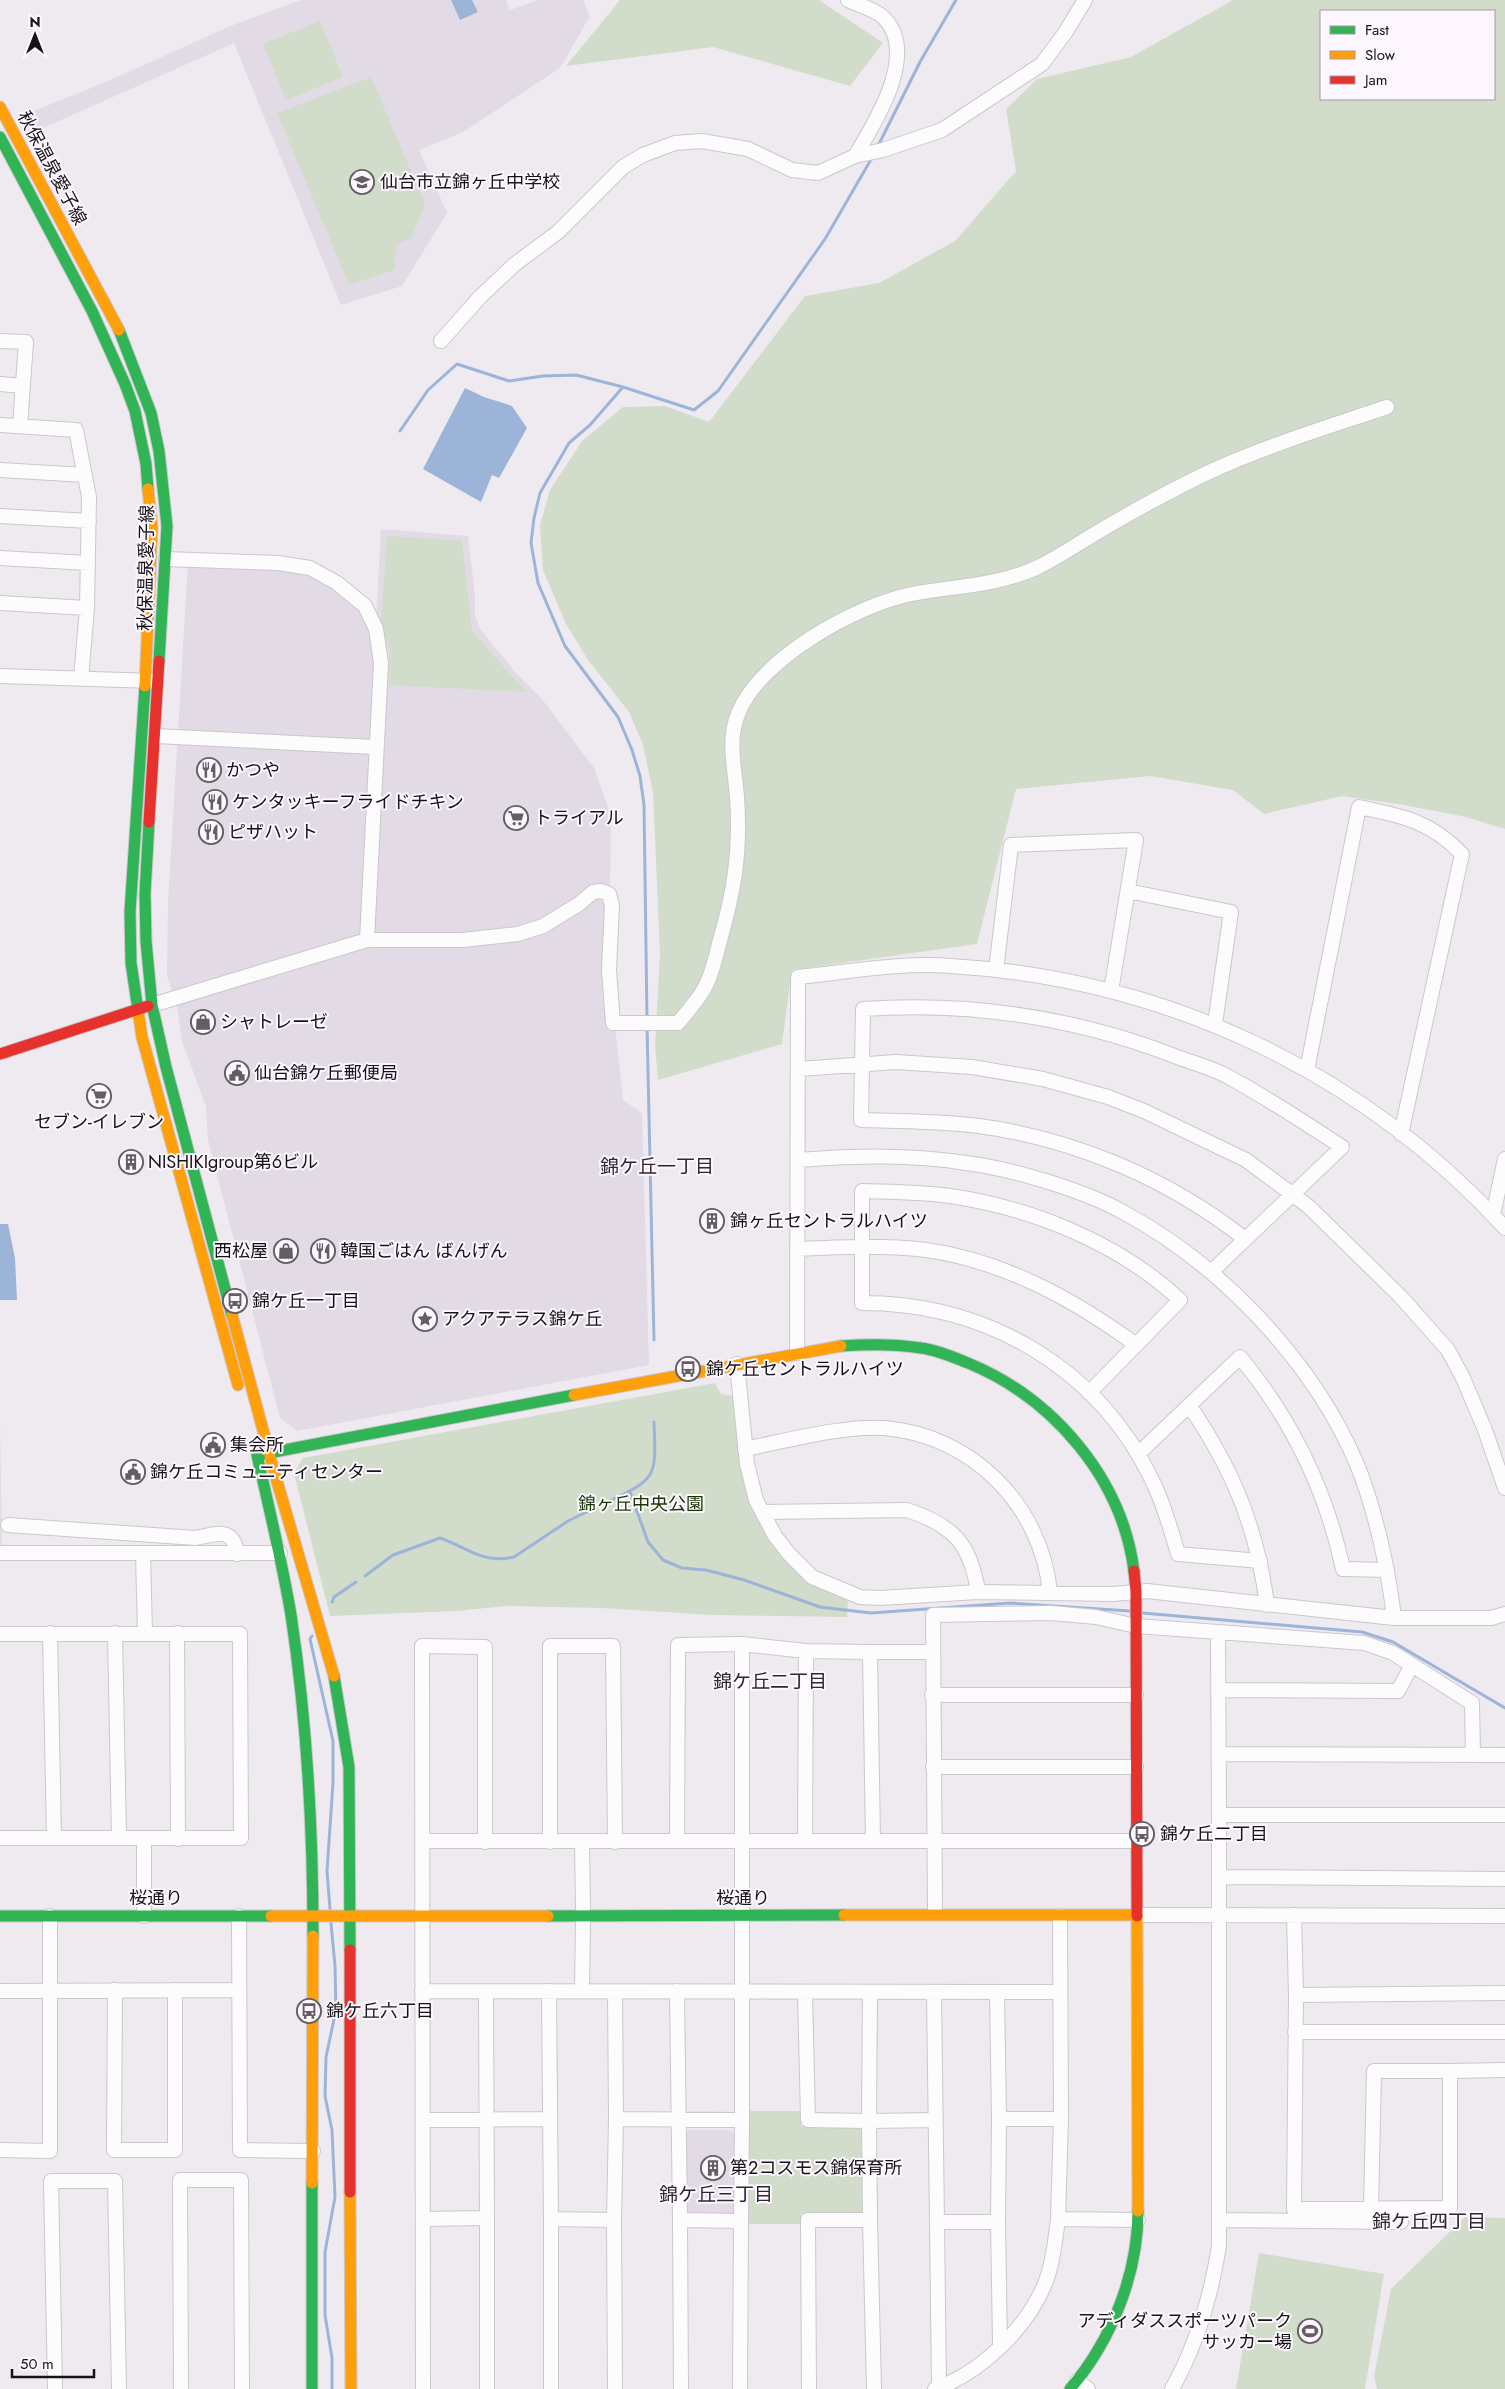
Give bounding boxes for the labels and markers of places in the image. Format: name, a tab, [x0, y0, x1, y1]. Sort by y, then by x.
school or university icon: 仙台市立錦ヶ丘中学校	[349, 169, 375, 195]
place label: 仙台市立錦ヶ丘中学校	[380, 169, 560, 195]
restaurant icon: かつや	[196, 757, 222, 783]
place label: かつや	[226, 757, 280, 783]
restaurant icon: ケンタッキーフライドチキン	[202, 789, 228, 815]
place label: ケンタッキーフライドチキン	[232, 789, 464, 815]
supermarket icon: トライアル	[503, 805, 529, 831]
place label: トライアル	[534, 805, 624, 831]
restaurant icon: ピザハット	[198, 819, 224, 845]
place label: ピザハット	[228, 819, 318, 845]
shop icon: シャトレーゼ	[190, 1009, 216, 1035]
place label: シャトレーゼ	[220, 1009, 328, 1035]
public building icon: 仙台錦ケ丘郵便局	[224, 1060, 250, 1086]
place label: 仙台錦ケ丘郵便局	[254, 1060, 398, 1086]
supermarket icon: セブン-イレブン	[86, 1083, 112, 1109]
place label: セブン-イレブン	[34, 1109, 164, 1135]
building icon: NISHIKIgroup第6ビル	[118, 1149, 144, 1175]
place label: NISHIKIgroup第6ビル	[148, 1149, 318, 1175]
building icon: 錦ヶ丘セントラルハイツ	[699, 1208, 725, 1234]
place label: 錦ヶ丘セントラルハイツ	[730, 1208, 928, 1234]
place label: 西松屋	[214, 1238, 268, 1264]
shop icon: 西松屋	[273, 1238, 299, 1264]
restaurant icon: 韓国ごはん ばんげん	[310, 1238, 336, 1264]
place label: 韓国ごはん ばんげん	[340, 1238, 507, 1264]
bus stop icon: 錦ケ丘一丁目	[222, 1288, 248, 1314]
place label: 錦ケ丘一丁目	[252, 1288, 360, 1314]
place icon: アクアテラス錦ケ丘	[412, 1306, 438, 1332]
place label: アクアテラス錦ケ丘	[442, 1306, 603, 1332]
bus stop icon: 錦ケ丘セントラルハイツ	[675, 1356, 701, 1382]
place label: 錦ケ丘セントラルハイツ	[706, 1356, 904, 1382]
public building icon: 集会所	[200, 1432, 226, 1458]
place label: 集会所	[230, 1432, 284, 1458]
public building icon: 錦ケ丘コミュニティセンター	[120, 1459, 146, 1485]
place label: 錦ケ丘コミュニティセンター	[150, 1459, 383, 1485]
bus stop icon: 錦ケ丘二丁目	[1129, 1821, 1155, 1847]
place label: 錦ケ丘二丁目	[1160, 1821, 1268, 1847]
bus stop icon: 錦ケ丘六丁目	[296, 1998, 322, 2024]
place label: 錦ケ丘六丁目	[326, 1998, 434, 2024]
building icon: 第2コスモス錦保育所	[700, 2155, 726, 2181]
place label: 第2コスモス錦保育所	[730, 2155, 902, 2181]
place label: アディダススポーツパーク サッカー場	[1078, 2308, 1292, 2355]
sports icon: アディダススポーツパーク サッカー場	[1297, 2318, 1323, 2344]

